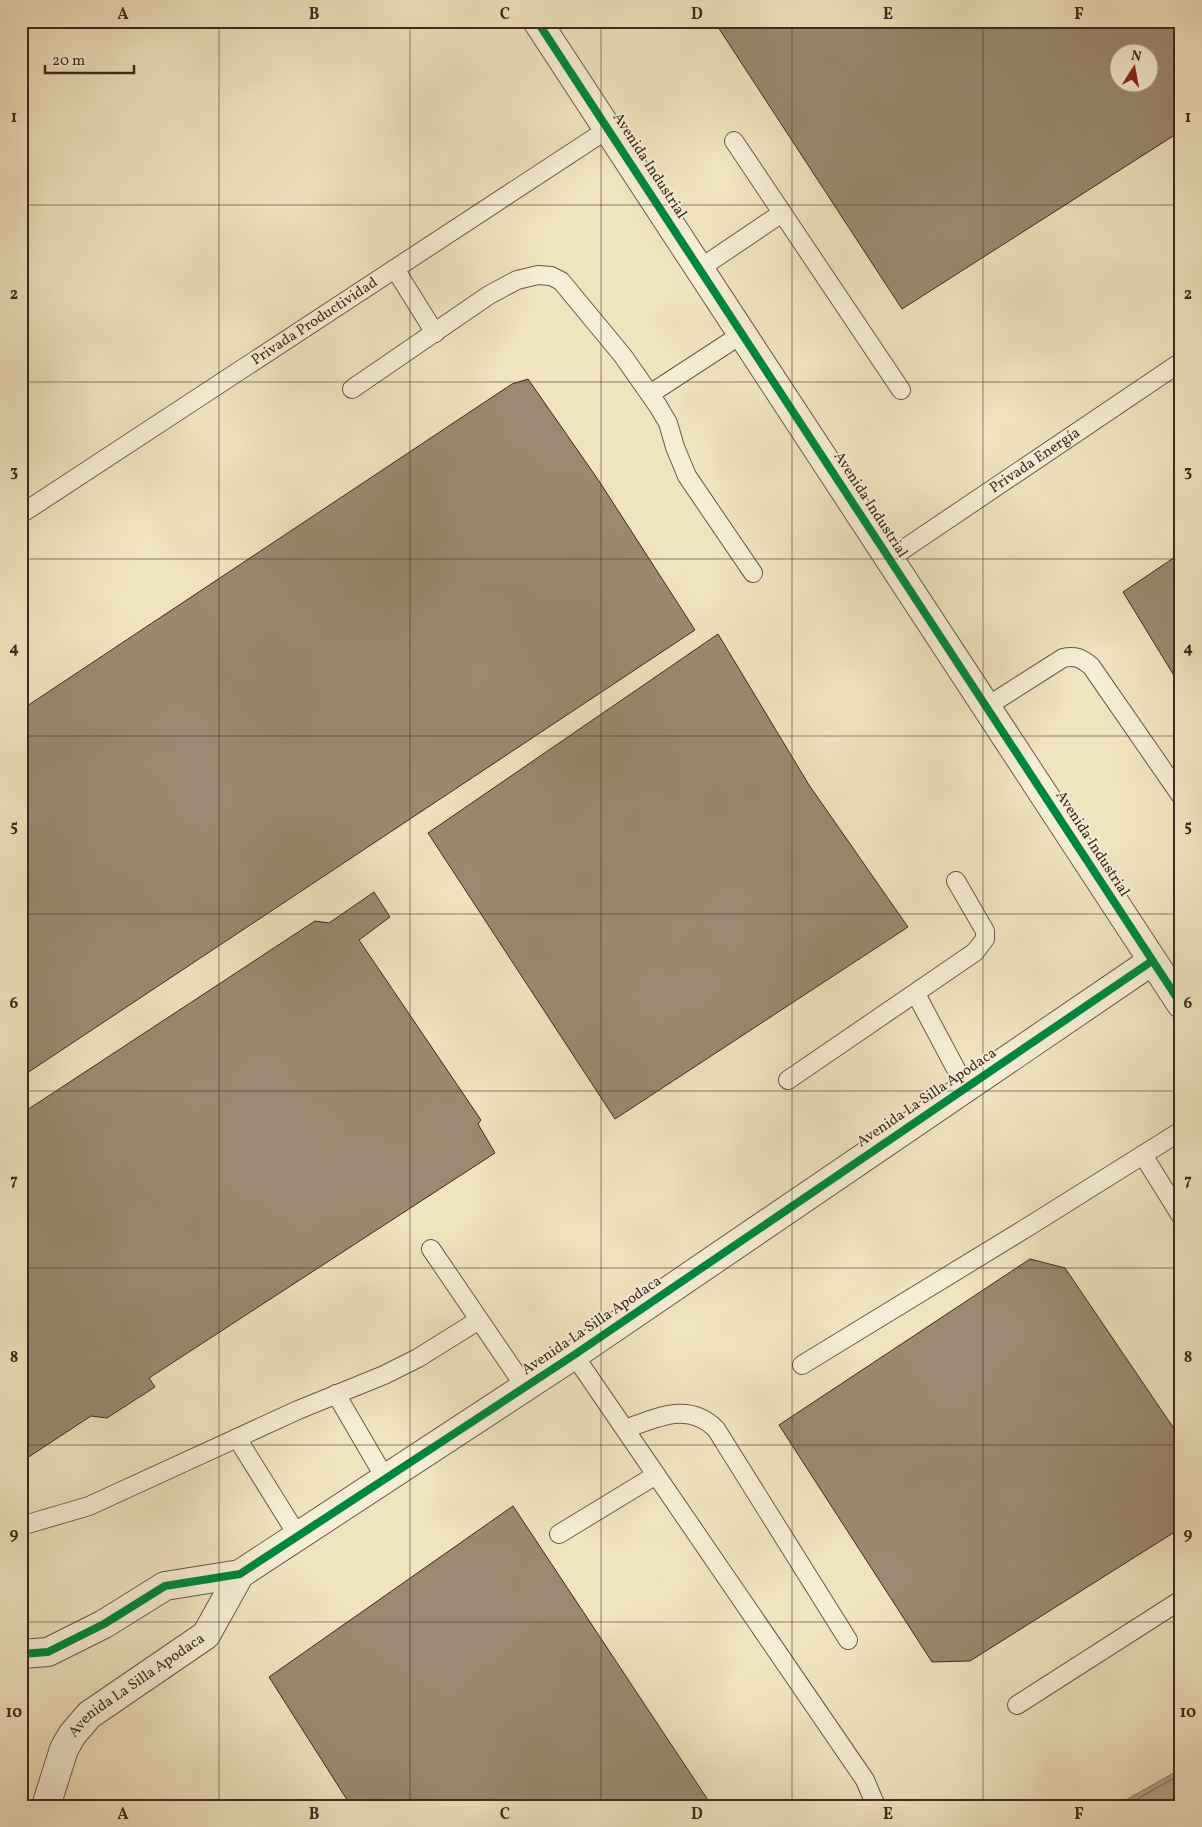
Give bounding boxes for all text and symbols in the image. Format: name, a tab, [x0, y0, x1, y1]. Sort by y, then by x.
text: A	[117, 4, 129, 26]
text: B	[309, 4, 320, 26]
text: C	[500, 4, 510, 26]
text: D	[691, 4, 703, 26]
text: E	[883, 4, 893, 26]
text: F	[1074, 4, 1084, 26]
scale bar	[45, 42, 134, 74]
north arrow	[1110, 42, 1160, 92]
text: N	[1129, 46, 1143, 67]
text: 20 m	[52, 51, 85, 72]
text: 1	[11, 107, 17, 129]
text: 1	[1185, 107, 1191, 129]
street label: Avenida Industrial	[607, 109, 691, 223]
street label: Privada Productividad	[247, 272, 382, 371]
text: 2	[10, 284, 18, 306]
text: 2	[1184, 284, 1192, 306]
street label: Privada Energía	[986, 423, 1084, 499]
street label: Avenida Industrial	[828, 448, 912, 562]
text: 3	[10, 461, 18, 483]
text: 3	[1184, 461, 1192, 483]
text: 4	[9, 638, 19, 660]
text: 4	[1183, 638, 1193, 660]
street label: Avenida Industrial	[1050, 787, 1134, 901]
text: 5	[10, 816, 18, 838]
text: 5	[1184, 816, 1192, 838]
text: 6	[10, 993, 19, 1015]
text: 6	[1184, 993, 1193, 1015]
street label: Avenida La Silla Apodaca	[853, 1043, 1001, 1153]
text: 7	[10, 1170, 18, 1192]
text: 7	[1184, 1170, 1192, 1192]
street label: Avenida La Silla Apodaca	[518, 1271, 666, 1381]
text: 8	[10, 1347, 18, 1369]
text: 8	[1184, 1347, 1192, 1369]
text: 9	[10, 1524, 19, 1546]
text: 9	[1184, 1524, 1193, 1546]
street label: Avenida La Silla Apodaca	[64, 1628, 209, 1742]
text: 10	[6, 1702, 22, 1724]
text: 10	[1180, 1702, 1196, 1724]
text: A	[117, 1804, 129, 1826]
text: B	[309, 1804, 320, 1826]
text: C	[500, 1804, 510, 1826]
text: D	[691, 1804, 703, 1826]
text: E	[883, 1804, 893, 1826]
text: F	[1074, 1804, 1084, 1826]

